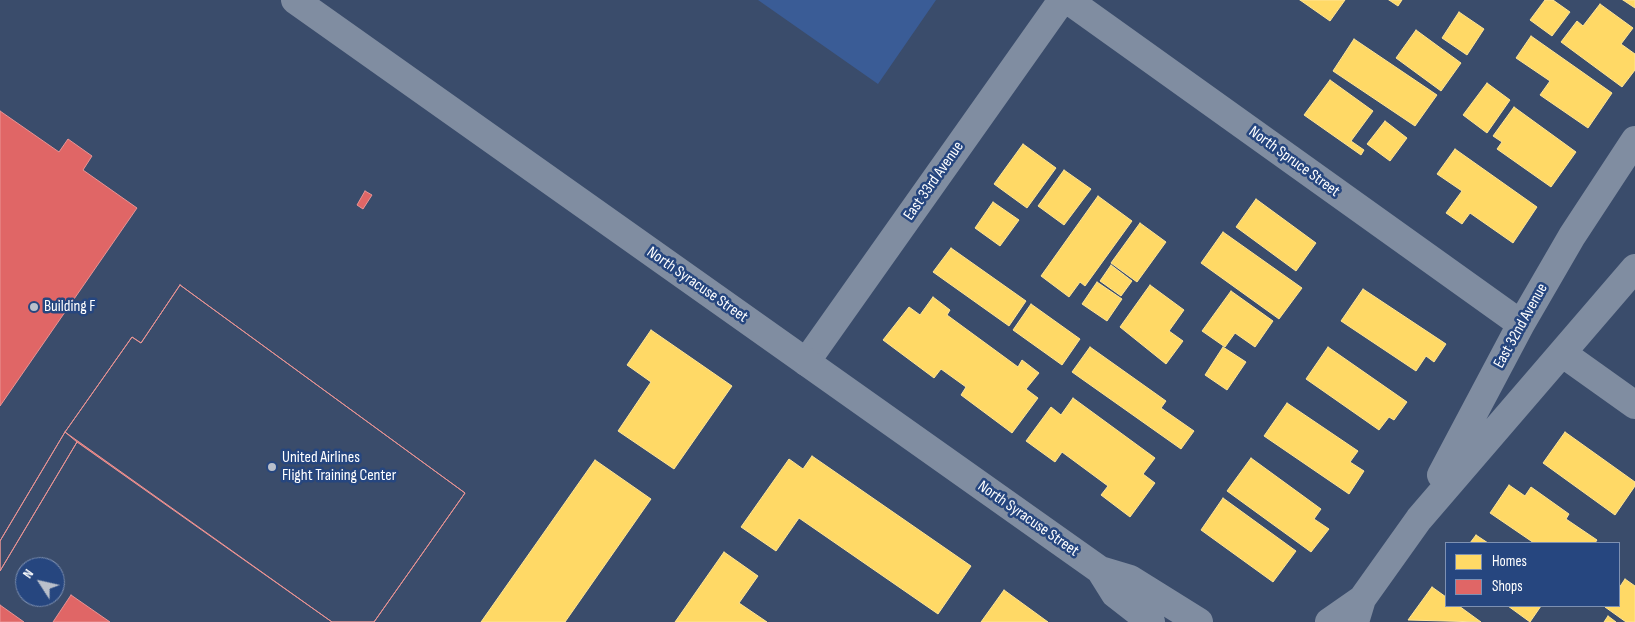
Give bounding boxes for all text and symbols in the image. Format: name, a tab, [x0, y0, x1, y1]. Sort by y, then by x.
street label: North Spruce Street	[1245, 123, 1343, 201]
street label: East 33rd Avenue	[900, 138, 968, 224]
street label: North Syracuse Street	[643, 243, 751, 327]
street label: East 32nd Avenue	[1490, 280, 1552, 372]
place label: Building F	[44, 297, 95, 317]
marker: Building F	[28, 301, 40, 313]
place label: United Airlines Flight Training Center	[282, 448, 396, 486]
marker: United Airlines Flight Training Center	[266, 461, 278, 473]
street label: North Syracuse Street	[974, 477, 1082, 561]
legend	[1445, 542, 1620, 607]
text: Homes	[1492, 552, 1527, 571]
north arrow	[15, 557, 65, 607]
text: N	[19, 566, 37, 582]
text: Shops	[1492, 577, 1523, 596]

